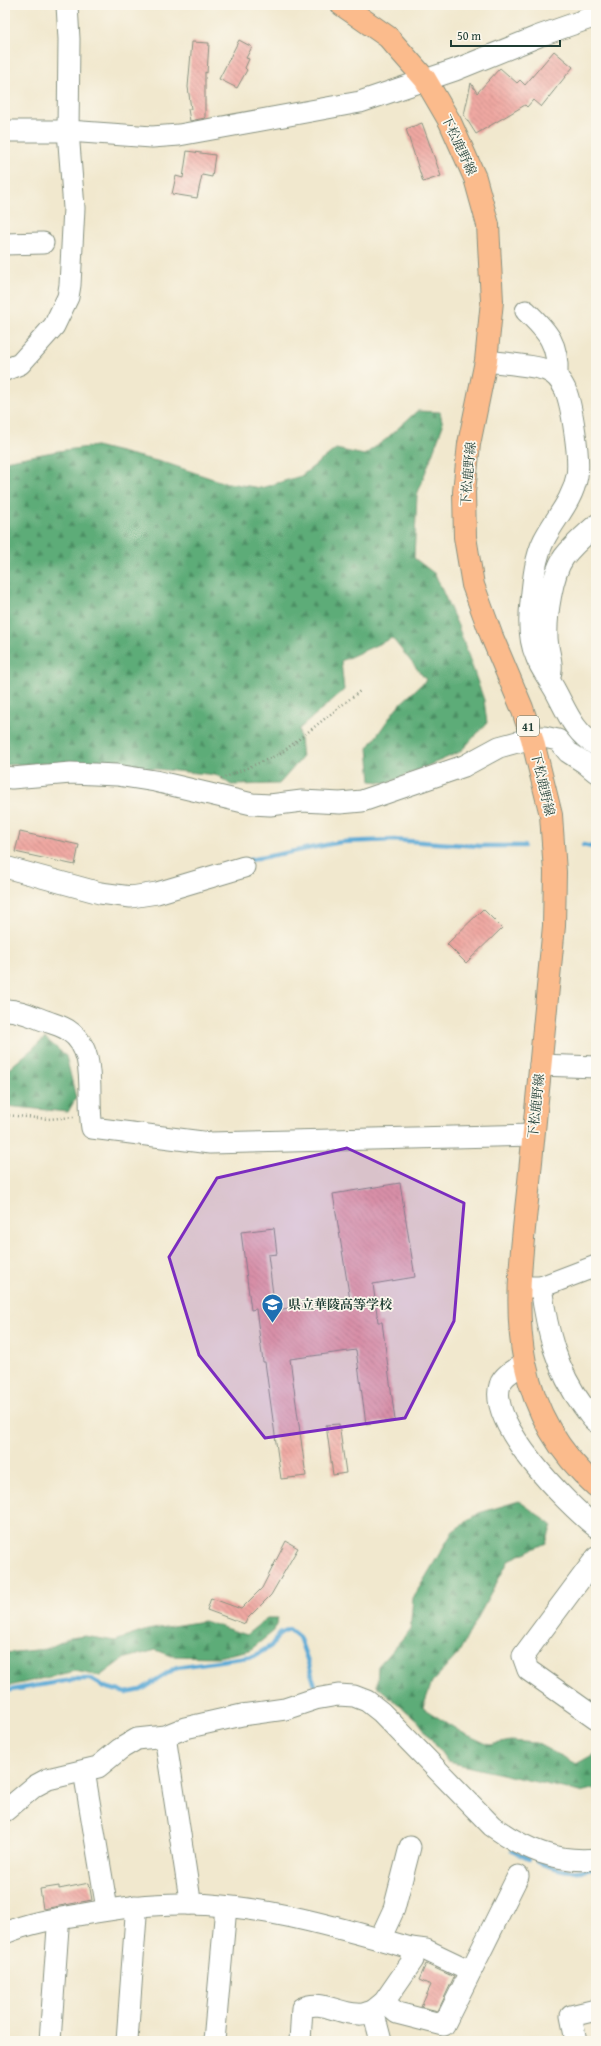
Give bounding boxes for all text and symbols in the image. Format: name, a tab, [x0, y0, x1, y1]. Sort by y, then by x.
scale bar	[451, 22, 560, 48]
text: 50 m	[457, 27, 481, 44]
street label: 下松鹿野線	[437, 112, 481, 178]
street label: 下松鹿野線	[456, 441, 480, 507]
road number: 41	[517, 716, 539, 736]
street label: 下松鹿野線	[526, 750, 560, 818]
street label: 下松鹿野線	[523, 1073, 549, 1139]
school or university icon: 県立華陵高等学校	[260, 1291, 286, 1324]
place label: 県立華陵高等学校	[288, 1295, 393, 1314]

